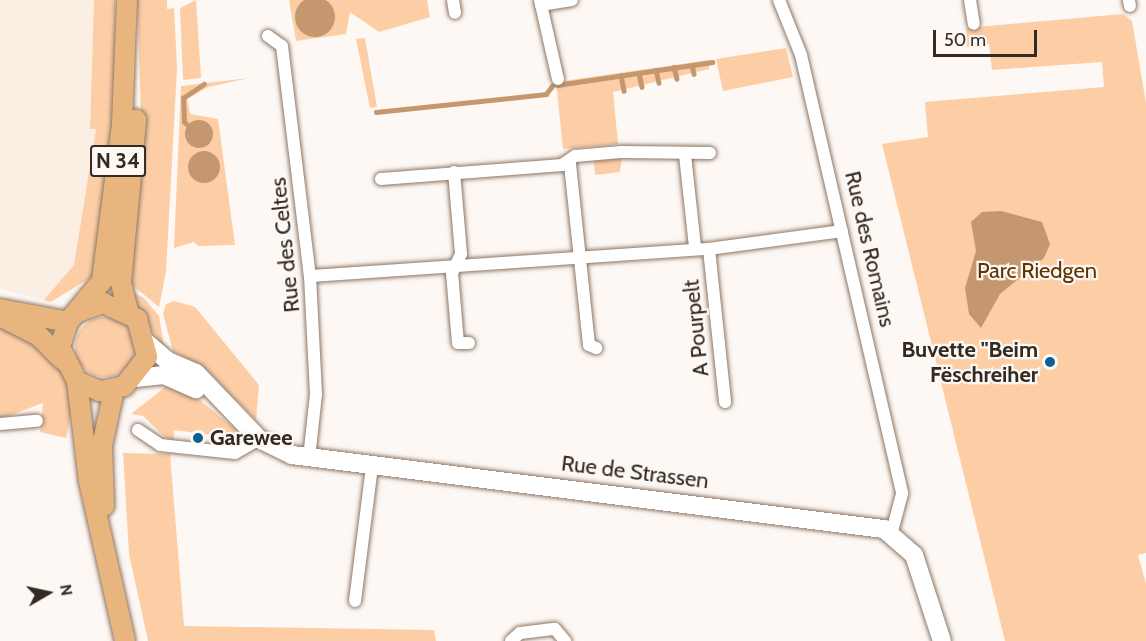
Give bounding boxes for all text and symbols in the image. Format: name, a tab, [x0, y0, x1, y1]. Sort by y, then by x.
scale bar	[936, 18, 1040, 56]
text: 50 m	[944, 29, 986, 51]
road number: N 34	[90, 143, 146, 179]
street label: Rue des Romains	[839, 168, 901, 330]
street label: Rue des Celtes	[265, 176, 305, 314]
park label: Parc Riedgen	[977, 258, 1097, 284]
street label: A Pourpelt	[678, 278, 714, 378]
place label: Buvette "Beim Fëschreiher	[901, 336, 1038, 388]
marker: Buvette "Beim Fëschreiher	[1043, 355, 1057, 369]
place label: Garewee	[210, 425, 292, 451]
marker: Garewee	[191, 431, 205, 445]
street label: Rue de Strassen	[560, 450, 710, 494]
north arrow	[18, 563, 78, 623]
text: N	[56, 583, 77, 597]

